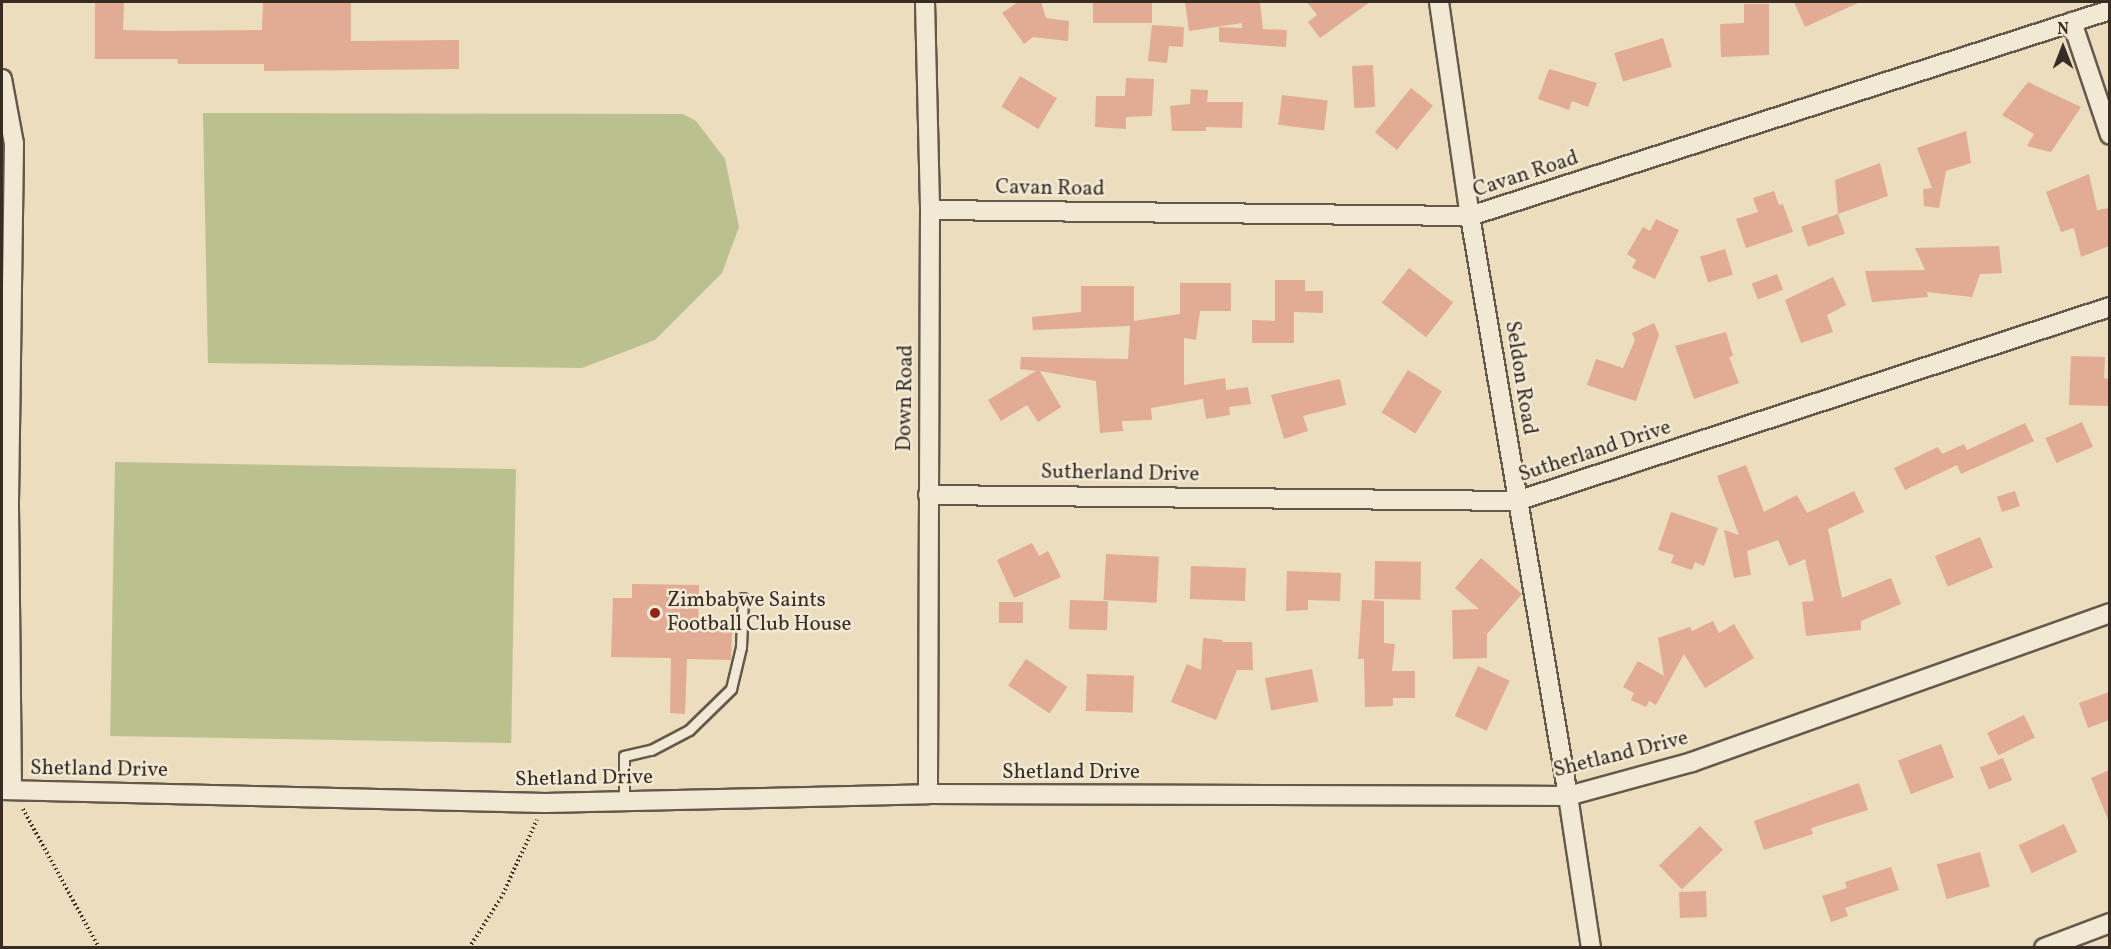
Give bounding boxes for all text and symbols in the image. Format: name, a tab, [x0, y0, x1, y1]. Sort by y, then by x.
north arrow	[2033, 18, 2093, 78]
text: N	[2057, 19, 2069, 41]
street label: Cavan Road	[1470, 146, 1582, 204]
street label: Cavan Road	[995, 175, 1105, 203]
street label: Seldon Road	[1499, 319, 1541, 437]
street label: Down Road	[892, 344, 920, 452]
street label: Sutherland Drive	[1516, 415, 1674, 489]
street label: Sutherland Drive	[1040, 460, 1200, 488]
place label: Zimbabwe Saints Football Club House	[667, 588, 851, 638]
marker: Zimbabwe Saints Football Club House	[648, 606, 662, 620]
street label: Shetland Drive	[1551, 726, 1691, 784]
street label: Shetland Drive	[30, 756, 168, 784]
street label: Shetland Drive	[1002, 760, 1140, 786]
street label: Shetland Drive	[515, 765, 653, 793]

